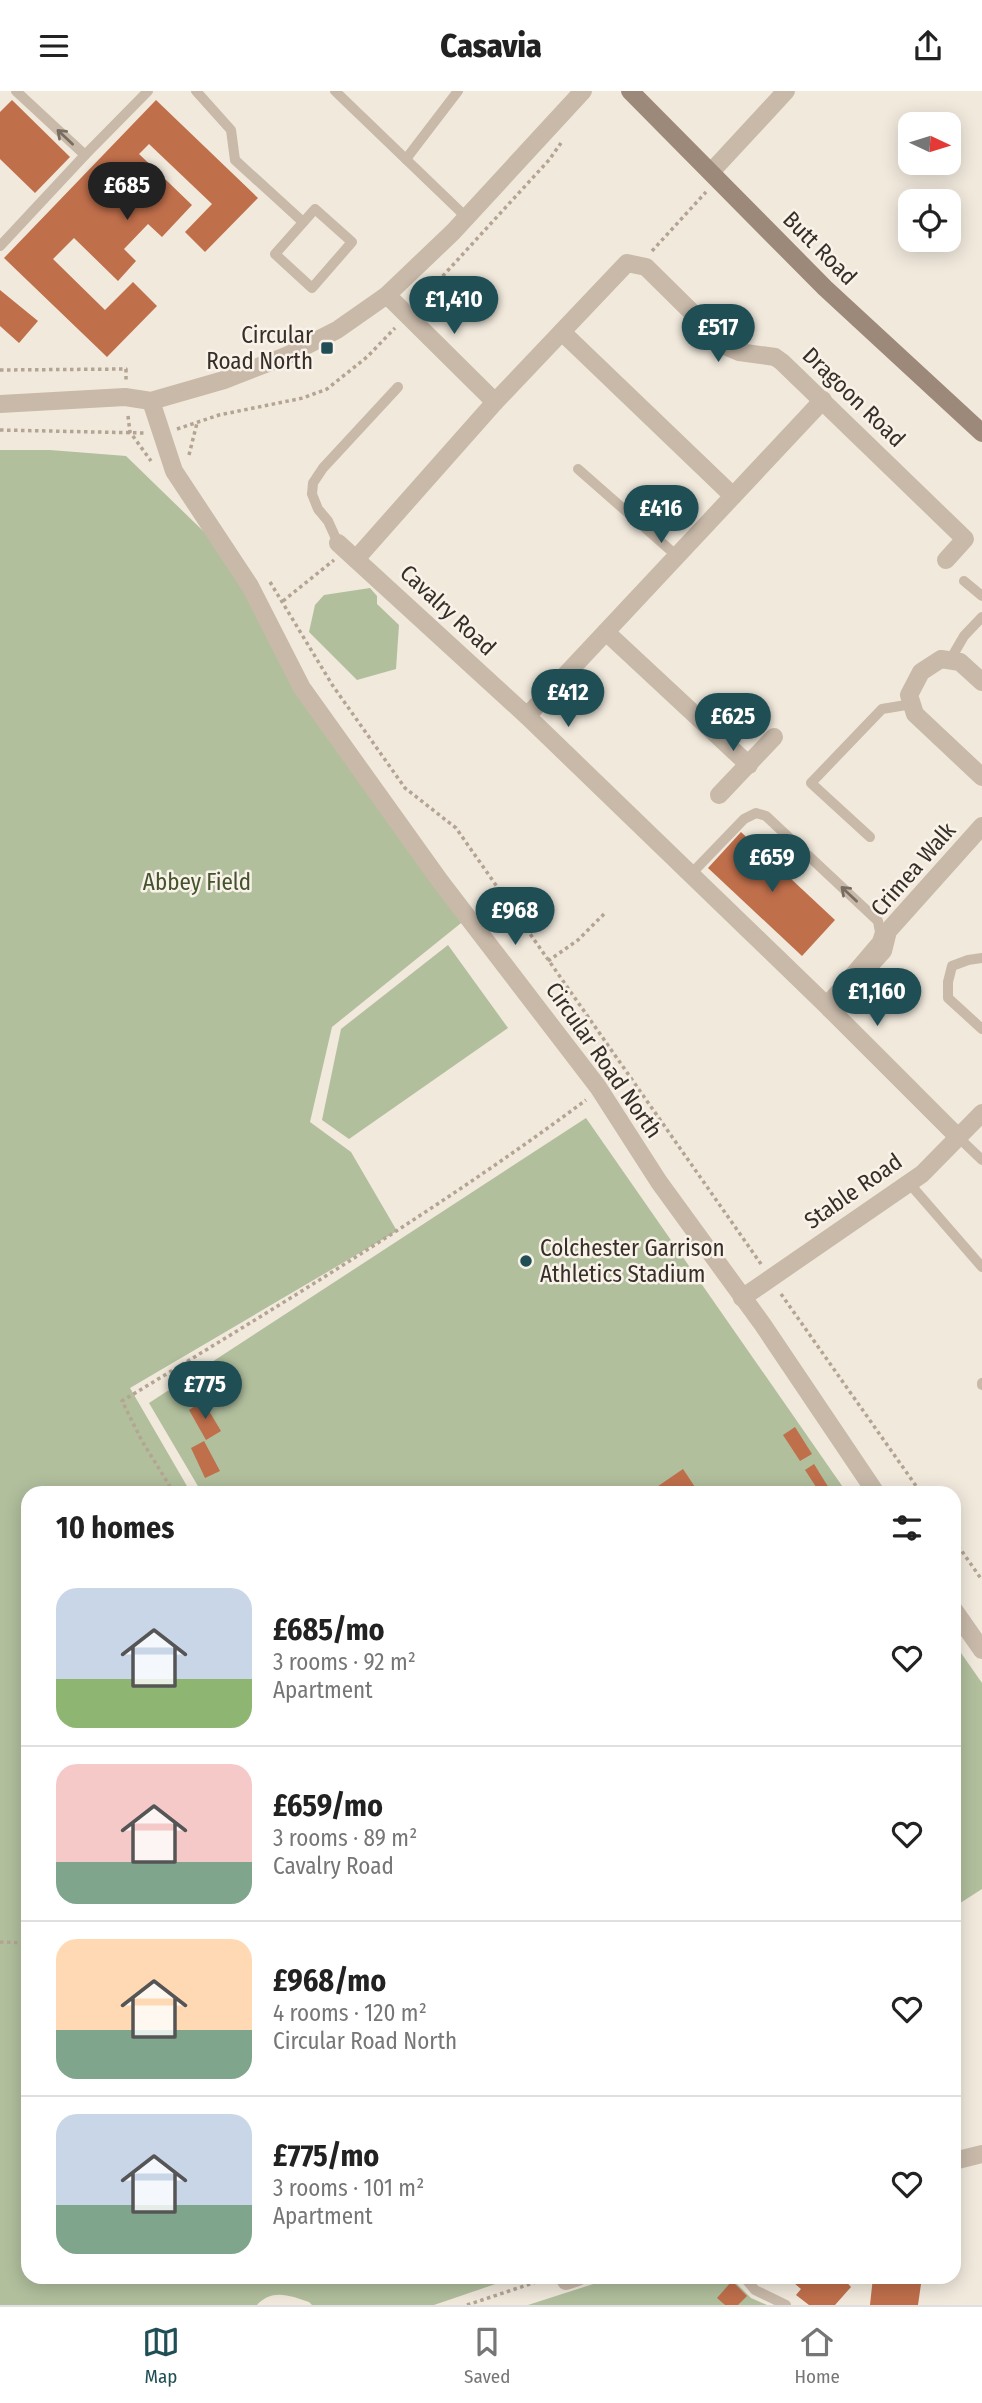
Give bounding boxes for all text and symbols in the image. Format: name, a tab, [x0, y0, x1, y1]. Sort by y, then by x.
icon: menu	[35, 27, 73, 65]
text: Casavia	[440, 27, 542, 65]
icon: share	[909, 27, 947, 65]
north arrow	[898, 112, 961, 175]
map controls	[898, 112, 961, 252]
one-way arrow	[57, 128, 74, 145]
pin: £685	[86, 163, 168, 222]
text: £685	[104, 171, 150, 199]
button: locate	[898, 189, 961, 252]
street label: Butt Road	[777, 205, 863, 291]
pin: £1,410	[397, 277, 511, 336]
text: £1,410	[425, 285, 483, 313]
pin: £517	[677, 305, 759, 364]
text: £517	[698, 313, 738, 341]
place label: Circular Road North	[206, 321, 313, 375]
marker: Circular Road North	[319, 340, 335, 356]
street label: Dragoon Road	[797, 341, 911, 453]
pin: £416	[620, 485, 702, 545]
text: £416	[640, 494, 682, 522]
street label: Cavalry Road	[394, 559, 502, 661]
pin: £412	[527, 669, 609, 729]
text: £412	[547, 678, 589, 706]
pin: £625	[692, 693, 774, 753]
text: £625	[711, 702, 755, 730]
street label: Crimea Walk	[865, 816, 961, 922]
pin: £659	[731, 835, 813, 894]
text: £659	[749, 843, 795, 871]
park label: Abbey Field	[143, 868, 251, 896]
one-way arrow	[841, 886, 858, 903]
pin: £968	[474, 887, 556, 947]
text: £968	[492, 896, 538, 924]
pin: £1,160	[820, 969, 934, 1028]
street label: Circular Road North	[540, 977, 668, 1143]
text: £1,160	[848, 977, 906, 1005]
street label: Stable Road	[799, 1147, 907, 1235]
place label: Colchester Garrison Athletics Stadium	[540, 1234, 725, 1288]
marker: Colchester Garrison Athletics Stadium	[518, 1253, 534, 1269]
pin: £775	[164, 1361, 246, 1421]
text: £775	[184, 1370, 226, 1398]
icon: filters	[888, 1509, 926, 1547]
text: 10 homes	[56, 1510, 174, 1546]
text: £685/mo	[273, 1612, 385, 1648]
icon: home	[112, 1616, 196, 1700]
icon: heart	[888, 1639, 926, 1677]
text: 3 rooms · 92 m²	[273, 1648, 416, 1676]
text: Apartment	[273, 1676, 373, 1704]
text: £659/mo	[273, 1788, 383, 1824]
icon: home	[112, 1792, 196, 1876]
icon: heart	[888, 1815, 926, 1853]
text: 3 rooms · 89 m²	[273, 1824, 417, 1852]
text: Cavalry Road	[273, 1852, 394, 1880]
text: £968/mo	[273, 1963, 386, 1999]
icon: home	[112, 1967, 196, 2051]
icon: heart	[888, 1990, 926, 2028]
text: 4 rooms · 120 m²	[273, 1999, 427, 2027]
text: Circular Road North	[273, 2027, 457, 2055]
text: £775/mo	[273, 2138, 379, 2174]
icon: home	[112, 2142, 196, 2226]
icon: heart	[888, 2165, 926, 2203]
text: 3 rooms · 101 m²	[273, 2174, 424, 2202]
text: Apartment	[273, 2202, 373, 2230]
tab: Map	[142, 2323, 180, 2388]
tab: Saved	[464, 2323, 510, 2388]
tab: Home	[794, 2323, 840, 2388]

